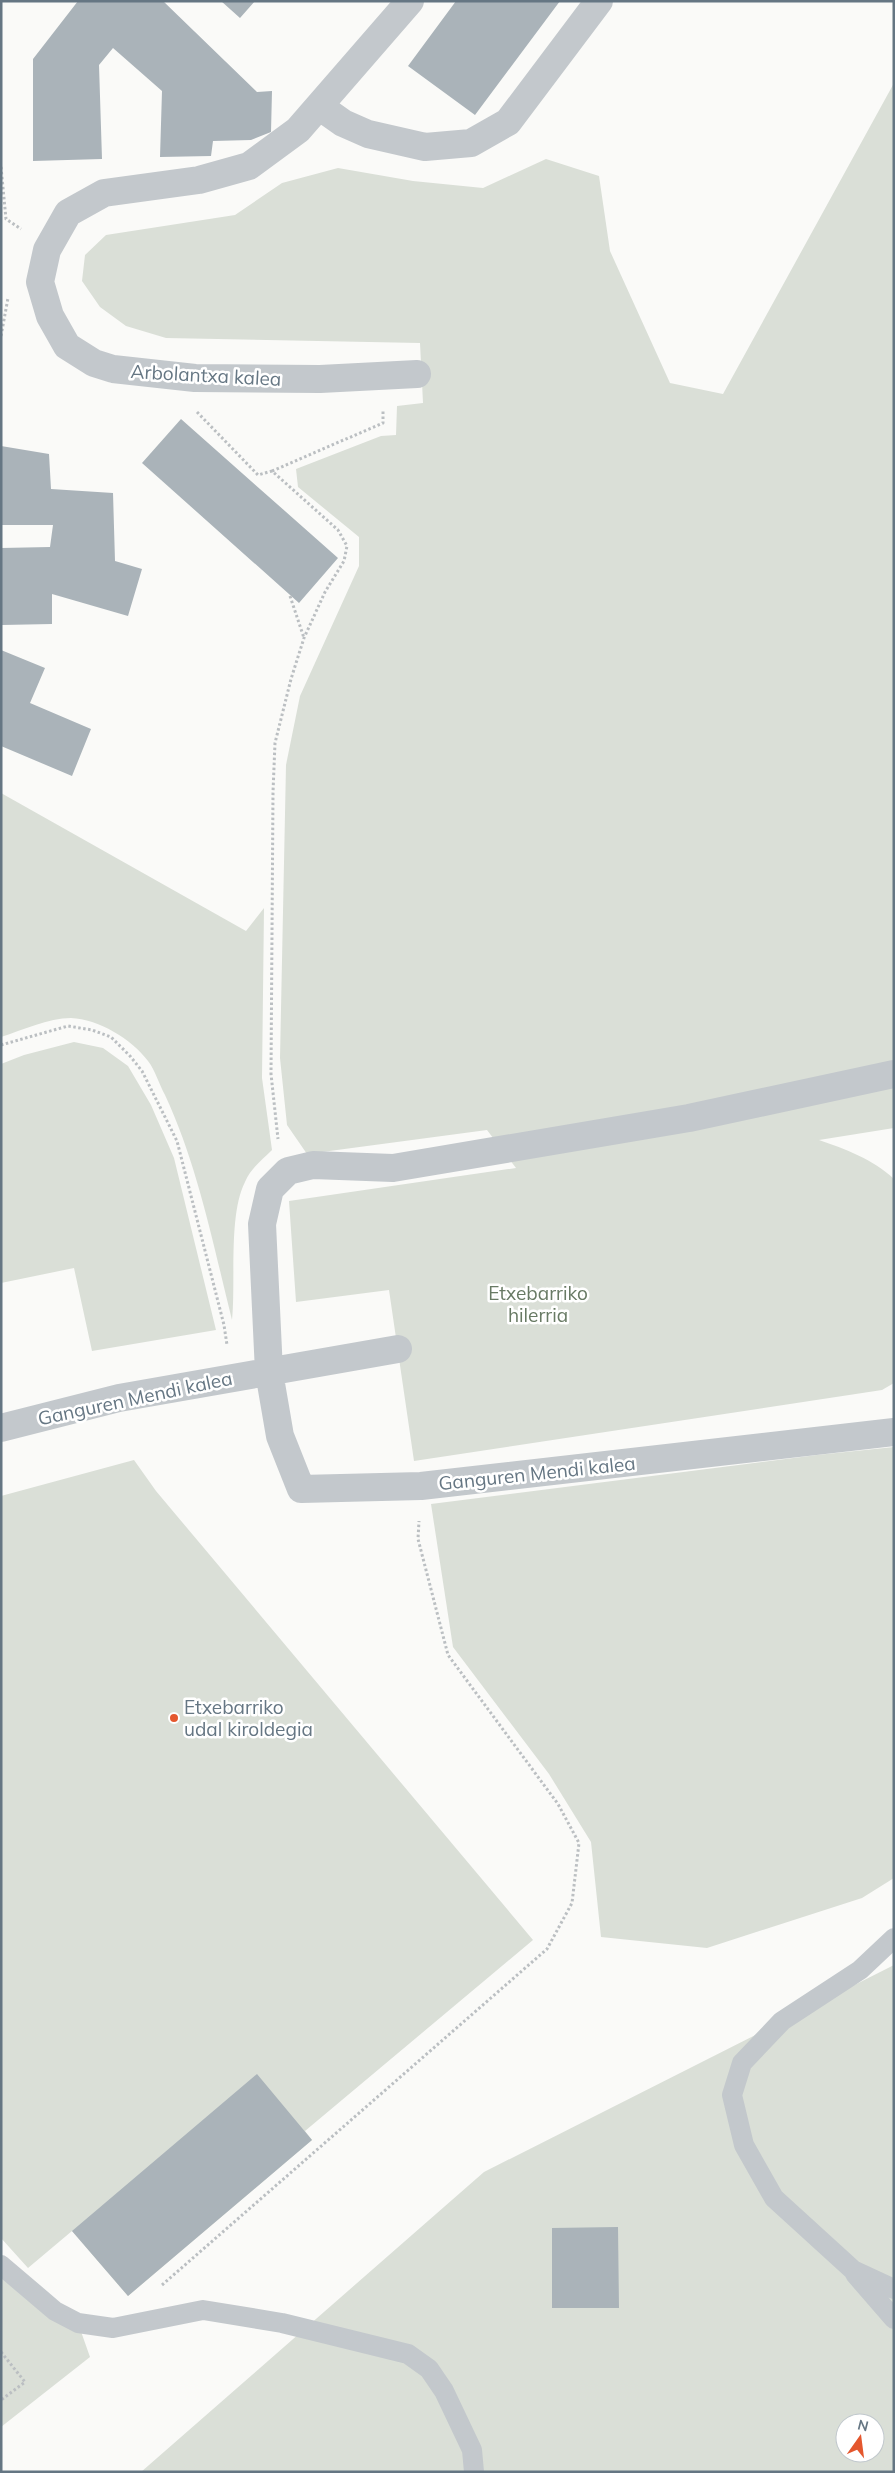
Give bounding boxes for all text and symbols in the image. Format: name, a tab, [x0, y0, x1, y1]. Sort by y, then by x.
street label: Arbolantxa kalea	[130, 359, 282, 391]
park label: Etxebarriko hilerria	[488, 1281, 588, 1327]
street label: Ganguren Mendi kalea	[36, 1366, 234, 1430]
street label: Ganguren Mendi kalea	[437, 1451, 637, 1495]
place label: Etxebarriko udal kiroldegia	[184, 1695, 313, 1741]
marker: Etxebarriko udal kiroldegia	[168, 1712, 180, 1724]
north arrow	[835, 2413, 885, 2463]
text: N	[856, 2415, 870, 2435]

